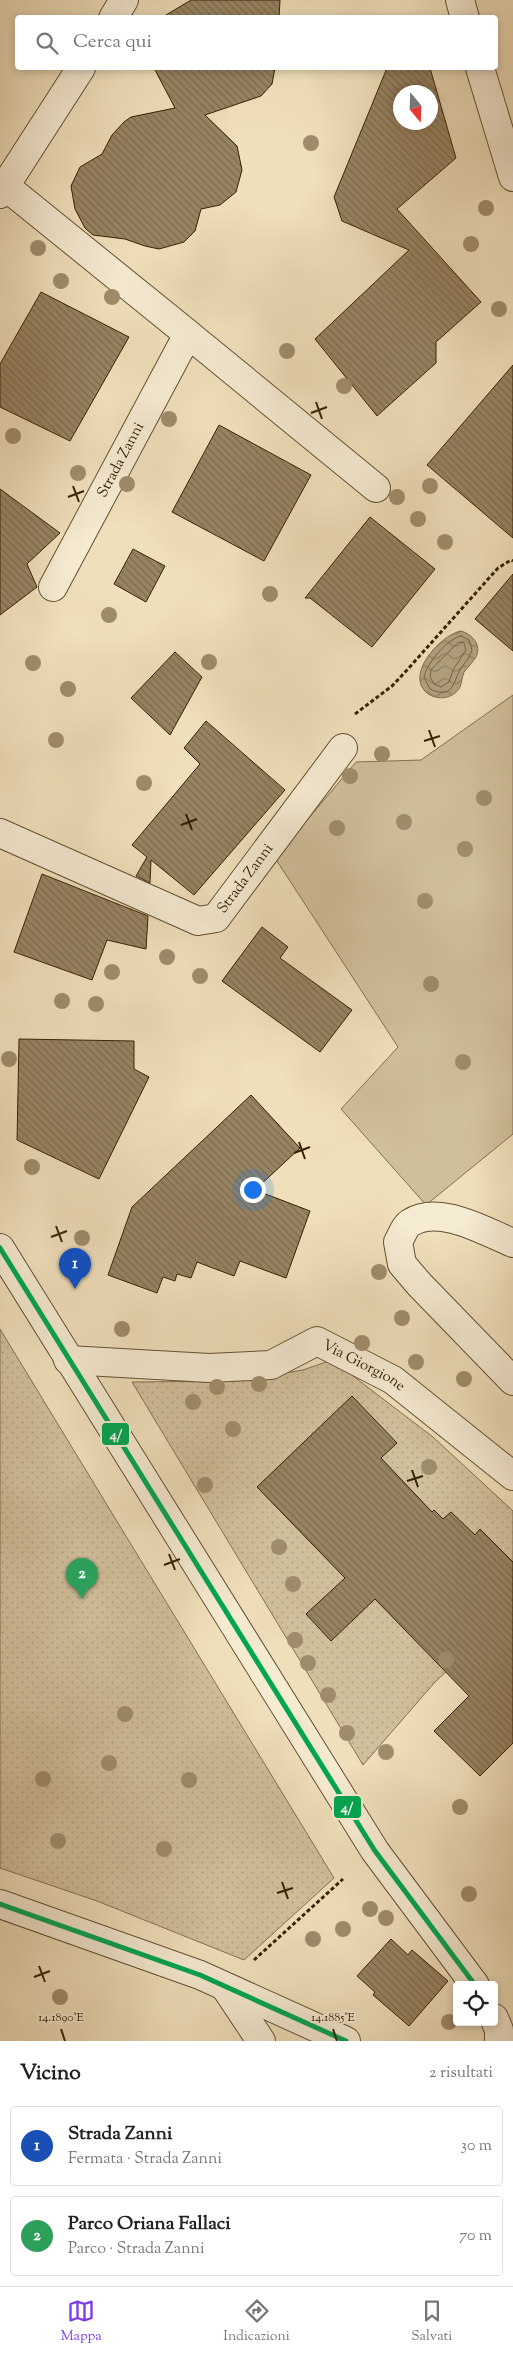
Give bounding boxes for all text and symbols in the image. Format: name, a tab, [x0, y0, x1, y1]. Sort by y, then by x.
search box	[15, 15, 498, 70]
icon: search	[33, 29, 61, 57]
text: Cerca qui	[73, 29, 152, 56]
north arrow	[393, 85, 438, 130]
street label: Strada Zanni	[92, 419, 149, 501]
street label: Strada Zanni	[212, 839, 278, 918]
your location	[240, 1177, 266, 1203]
pin: 1	[59, 1248, 91, 1289]
street label: Via Giorgione	[319, 1335, 410, 1396]
line badge: 4/	[101, 1422, 130, 1446]
text: 4/	[109, 1426, 122, 1446]
pin: 2	[66, 1558, 98, 1599]
line badge: 4/	[333, 1795, 362, 1819]
text: 4/	[340, 1799, 353, 1819]
map controls	[453, 1981, 498, 2026]
button: locate	[453, 1981, 498, 2026]
text: 14.1890°E	[38, 2009, 85, 2027]
text: 14.1885°E	[311, 2009, 356, 2027]
text: Vicino	[20, 2059, 81, 2089]
text: 2 risultati	[429, 2062, 493, 2085]
text: Strada Zanni	[68, 2121, 172, 2148]
text: 1	[34, 2135, 40, 2158]
text: 30 m	[461, 2135, 492, 2158]
text: Fermata · Strada Zanni	[68, 2148, 222, 2171]
text: Parco Oriana Fallaci	[68, 2211, 231, 2238]
text: 2	[33, 2225, 41, 2248]
text: 70 m	[459, 2225, 492, 2248]
text: Parco · Strada Zanni	[68, 2238, 205, 2261]
tab: Mappa	[61, 2297, 102, 2347]
tab: Indicazioni	[223, 2297, 290, 2347]
tab: Salvati	[411, 2297, 452, 2347]

